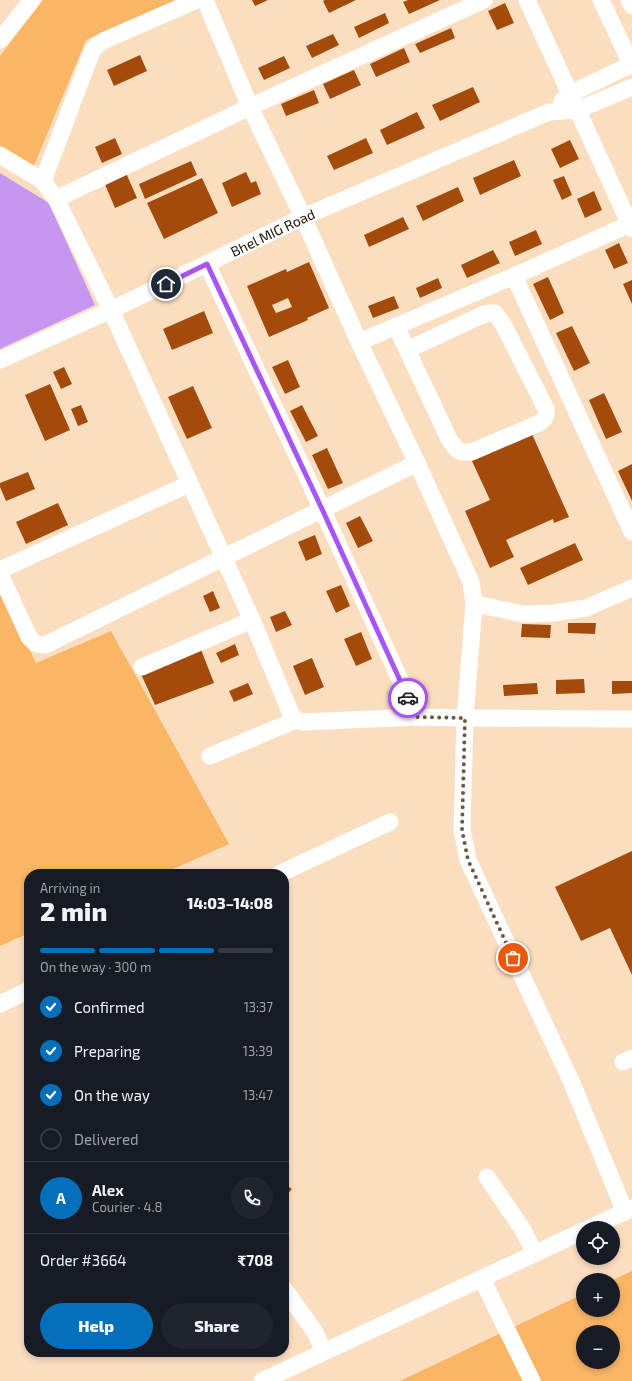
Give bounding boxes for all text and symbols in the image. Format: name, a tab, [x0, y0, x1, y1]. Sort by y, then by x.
street label: Bhel MIG Road	[227, 205, 317, 259]
pin	[149, 267, 183, 301]
icon: home	[155, 273, 177, 295]
courier	[388, 678, 428, 718]
icon: car	[397, 687, 419, 709]
text: Arriving in	[40, 880, 100, 896]
text: 14:03–14:08	[187, 894, 273, 912]
text: 2 min	[40, 895, 107, 926]
pin	[496, 941, 530, 975]
icon: bag	[502, 947, 524, 969]
text: On the way · 300 m	[40, 959, 152, 975]
icon: check	[40, 996, 62, 1018]
text: Confirmed	[74, 998, 145, 1016]
text: 13:37	[244, 999, 273, 1015]
icon: check	[40, 1040, 62, 1062]
text: Preparing	[74, 1042, 140, 1060]
text: 13:39	[243, 1043, 273, 1059]
icon: check	[40, 1084, 62, 1106]
text: On the way	[74, 1086, 150, 1104]
text: 13:47	[243, 1087, 273, 1103]
text: Delivered	[74, 1130, 139, 1148]
button: phone	[231, 1177, 273, 1219]
text: Alex	[92, 1181, 124, 1199]
text: A	[56, 1189, 66, 1207]
text: Courier · 4.8	[92, 1199, 162, 1215]
map controls	[576, 1221, 620, 1369]
button: locate	[576, 1221, 620, 1265]
text: Order #3664	[40, 1251, 127, 1269]
text: ₹708	[237, 1251, 273, 1269]
button: +	[576, 1273, 620, 1317]
button: Help	[40, 1303, 153, 1349]
button: Share	[161, 1303, 273, 1349]
button: −	[576, 1325, 620, 1369]

